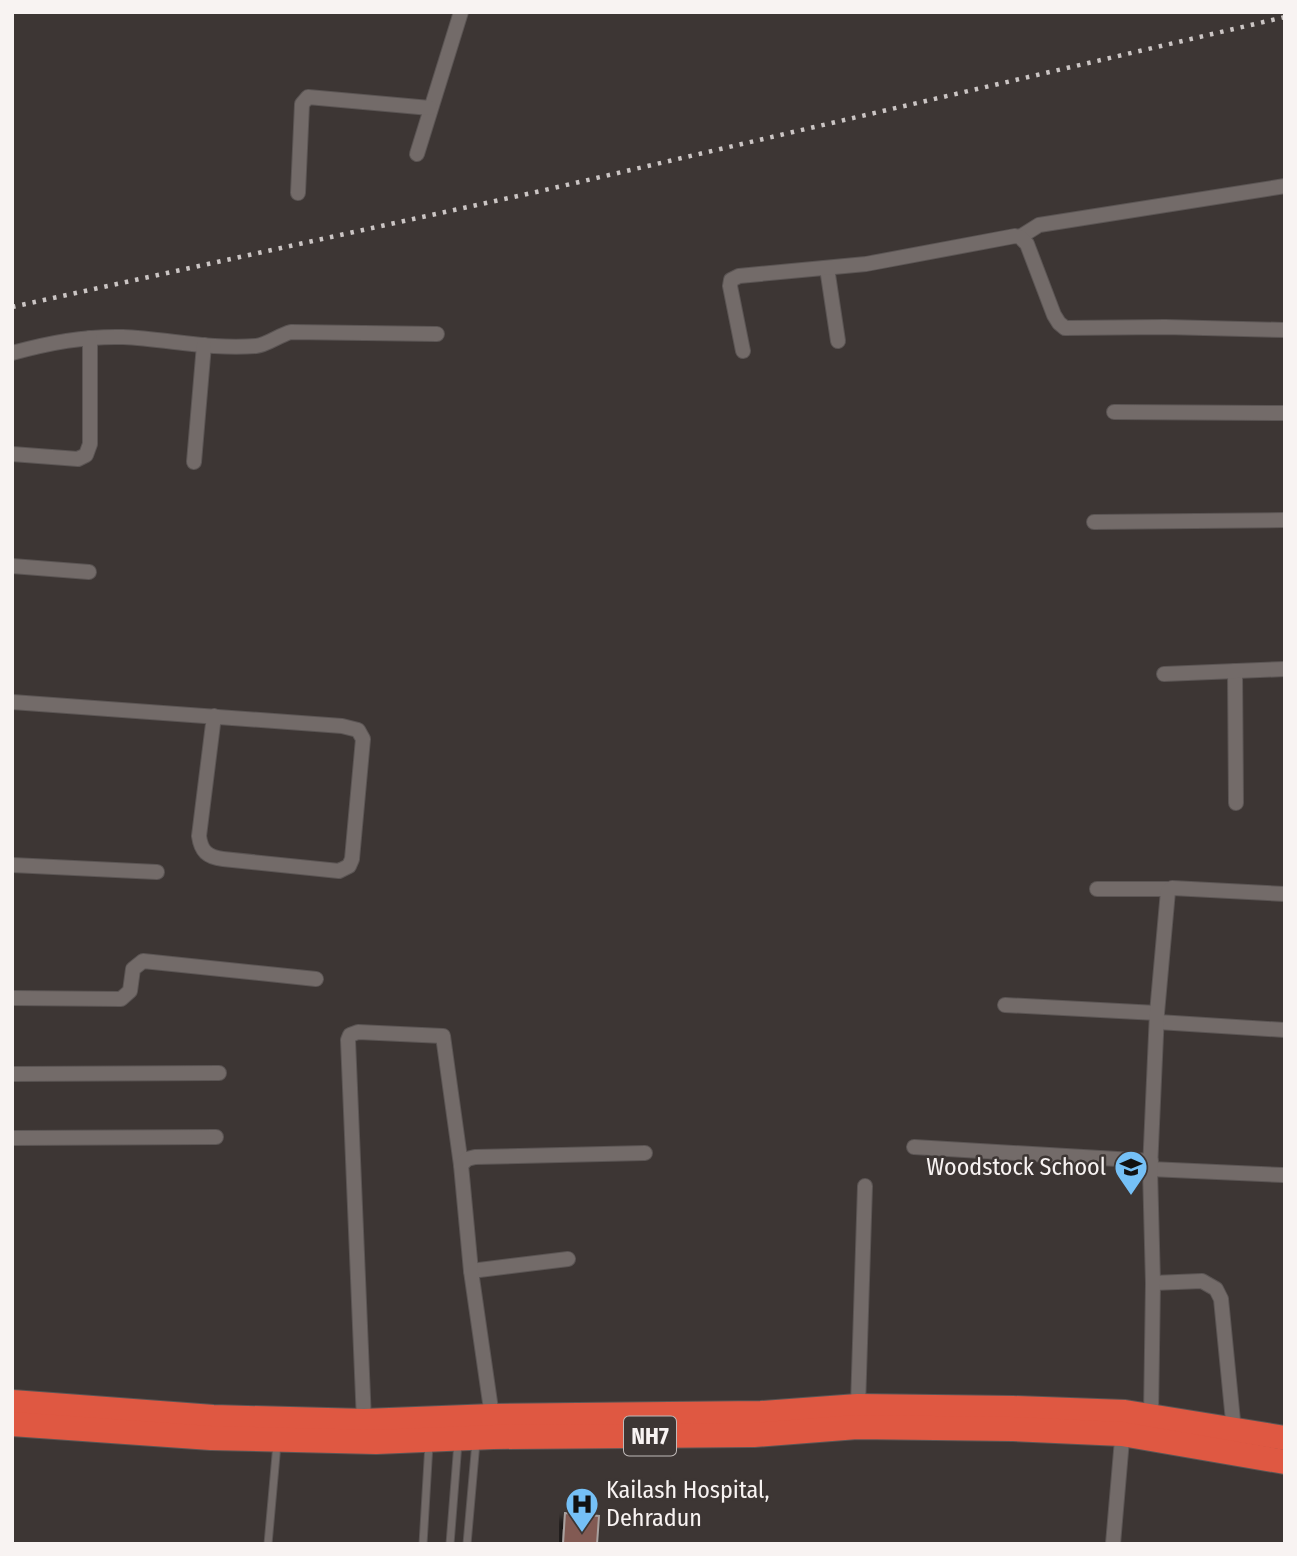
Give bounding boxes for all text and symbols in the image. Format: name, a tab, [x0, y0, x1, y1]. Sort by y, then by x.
school or university icon: Woodstock School	[1112, 1148, 1150, 1197]
place label: Woodstock School	[926, 1153, 1106, 1181]
road number: NH7	[624, 1416, 676, 1456]
place label: Kailash Hospital, Dehradun	[606, 1476, 770, 1532]
hospital icon: Kailash Hospital, Dehradun	[563, 1485, 601, 1534]

